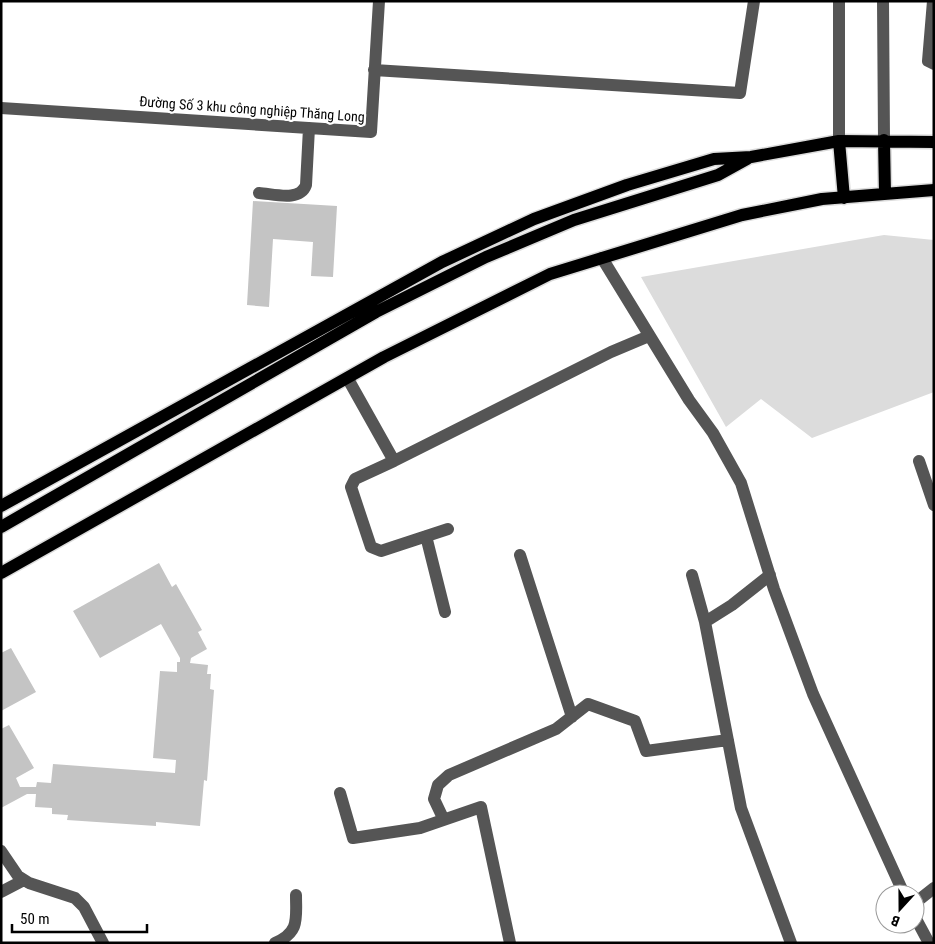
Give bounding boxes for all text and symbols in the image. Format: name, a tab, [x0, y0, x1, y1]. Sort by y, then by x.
street label: Đường Số 3 khu công nghiệp Thăng Long	[139, 93, 365, 125]
north arrow	[875, 884, 925, 934]
scale bar	[12, 902, 148, 934]
text: 50 m	[20, 910, 50, 928]
text: B	[889, 912, 902, 930]

